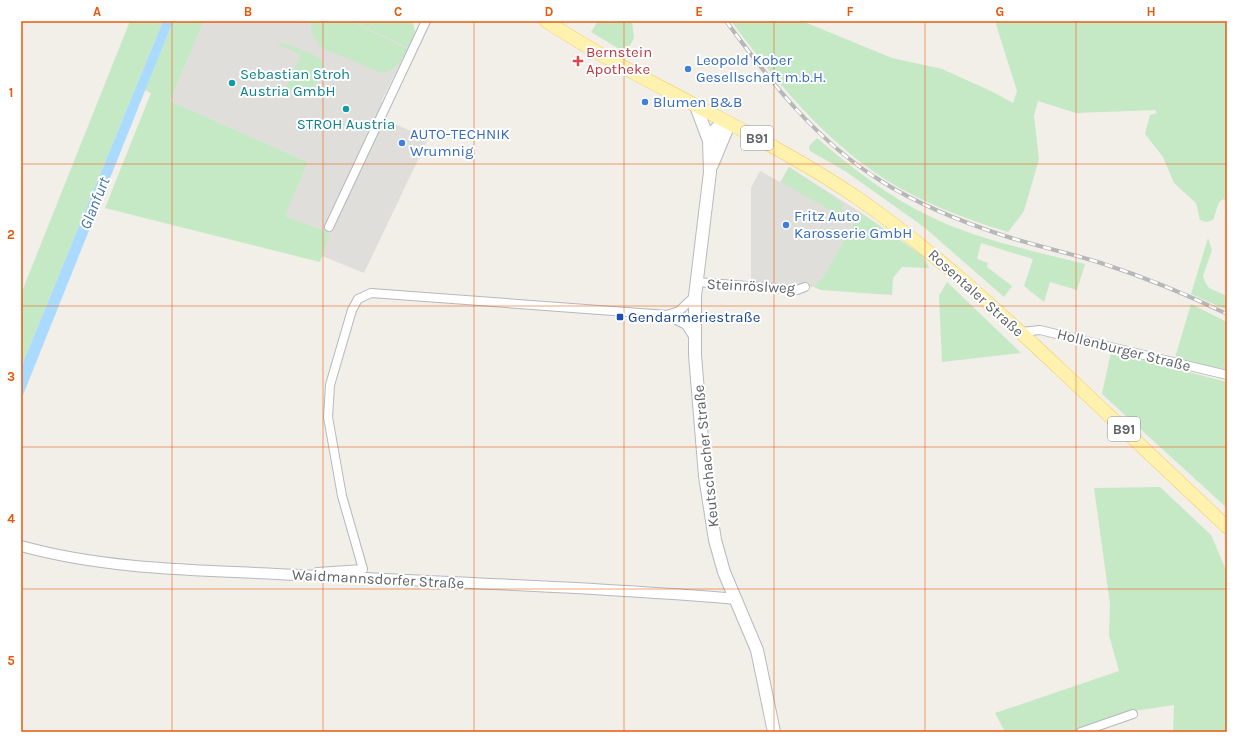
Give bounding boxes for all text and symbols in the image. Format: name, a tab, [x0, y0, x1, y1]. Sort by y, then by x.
text: A	[93, 4, 101, 19]
text: B	[244, 4, 252, 19]
text: C	[394, 4, 402, 19]
text: D	[545, 4, 554, 19]
text: E	[695, 4, 703, 19]
text: F	[846, 4, 854, 19]
text: G	[996, 4, 1004, 19]
text: H	[1146, 4, 1156, 19]
place label: Bernstein Apotheke	[586, 43, 652, 78]
place label: Leopold Kober Gesellschaft m.b.H.	[696, 51, 826, 86]
marker: Bernstein Apotheke	[573, 56, 583, 66]
marker: Leopold Kober Gesellschaft m.b.H.	[683, 64, 693, 74]
place label: Sebastian Stroh Austria GmbH	[240, 65, 350, 100]
marker: Sebastian Stroh Austria GmbH	[227, 78, 237, 88]
text: 1	[9, 85, 13, 100]
place label: Blumen B&B	[653, 93, 742, 111]
marker: Blumen B&B	[640, 97, 650, 107]
marker: STROH Austria	[341, 104, 351, 114]
place label: STROH Austria	[297, 115, 395, 133]
place label: AUTO-TECHNIK Wrumnig	[410, 125, 510, 160]
road number: B91	[741, 126, 773, 150]
marker: AUTO-TECHNIK Wrumnig	[397, 138, 407, 148]
water label: Glanfurt	[75, 174, 114, 232]
place label: Fritz Auto Karosserie GmbH	[794, 207, 912, 242]
marker: Fritz Auto Karosserie GmbH	[781, 220, 791, 230]
text: 2	[7, 227, 15, 242]
street label: Rosentaler Straße	[925, 245, 1027, 341]
street label: Steinröslweg	[706, 275, 796, 297]
place label: Gendarmeriestraße	[628, 308, 760, 326]
marker: Gendarmeriestraße	[615, 312, 625, 322]
street label: Hollenburger Straße	[1055, 325, 1193, 375]
text: 3	[7, 369, 15, 384]
street label: Keutschacher Straße	[690, 384, 722, 528]
road number: B91	[1108, 417, 1140, 441]
text: 4	[7, 511, 15, 526]
street label: Waidmannsdorfer Straße	[291, 565, 465, 593]
text: 5	[7, 653, 15, 668]

